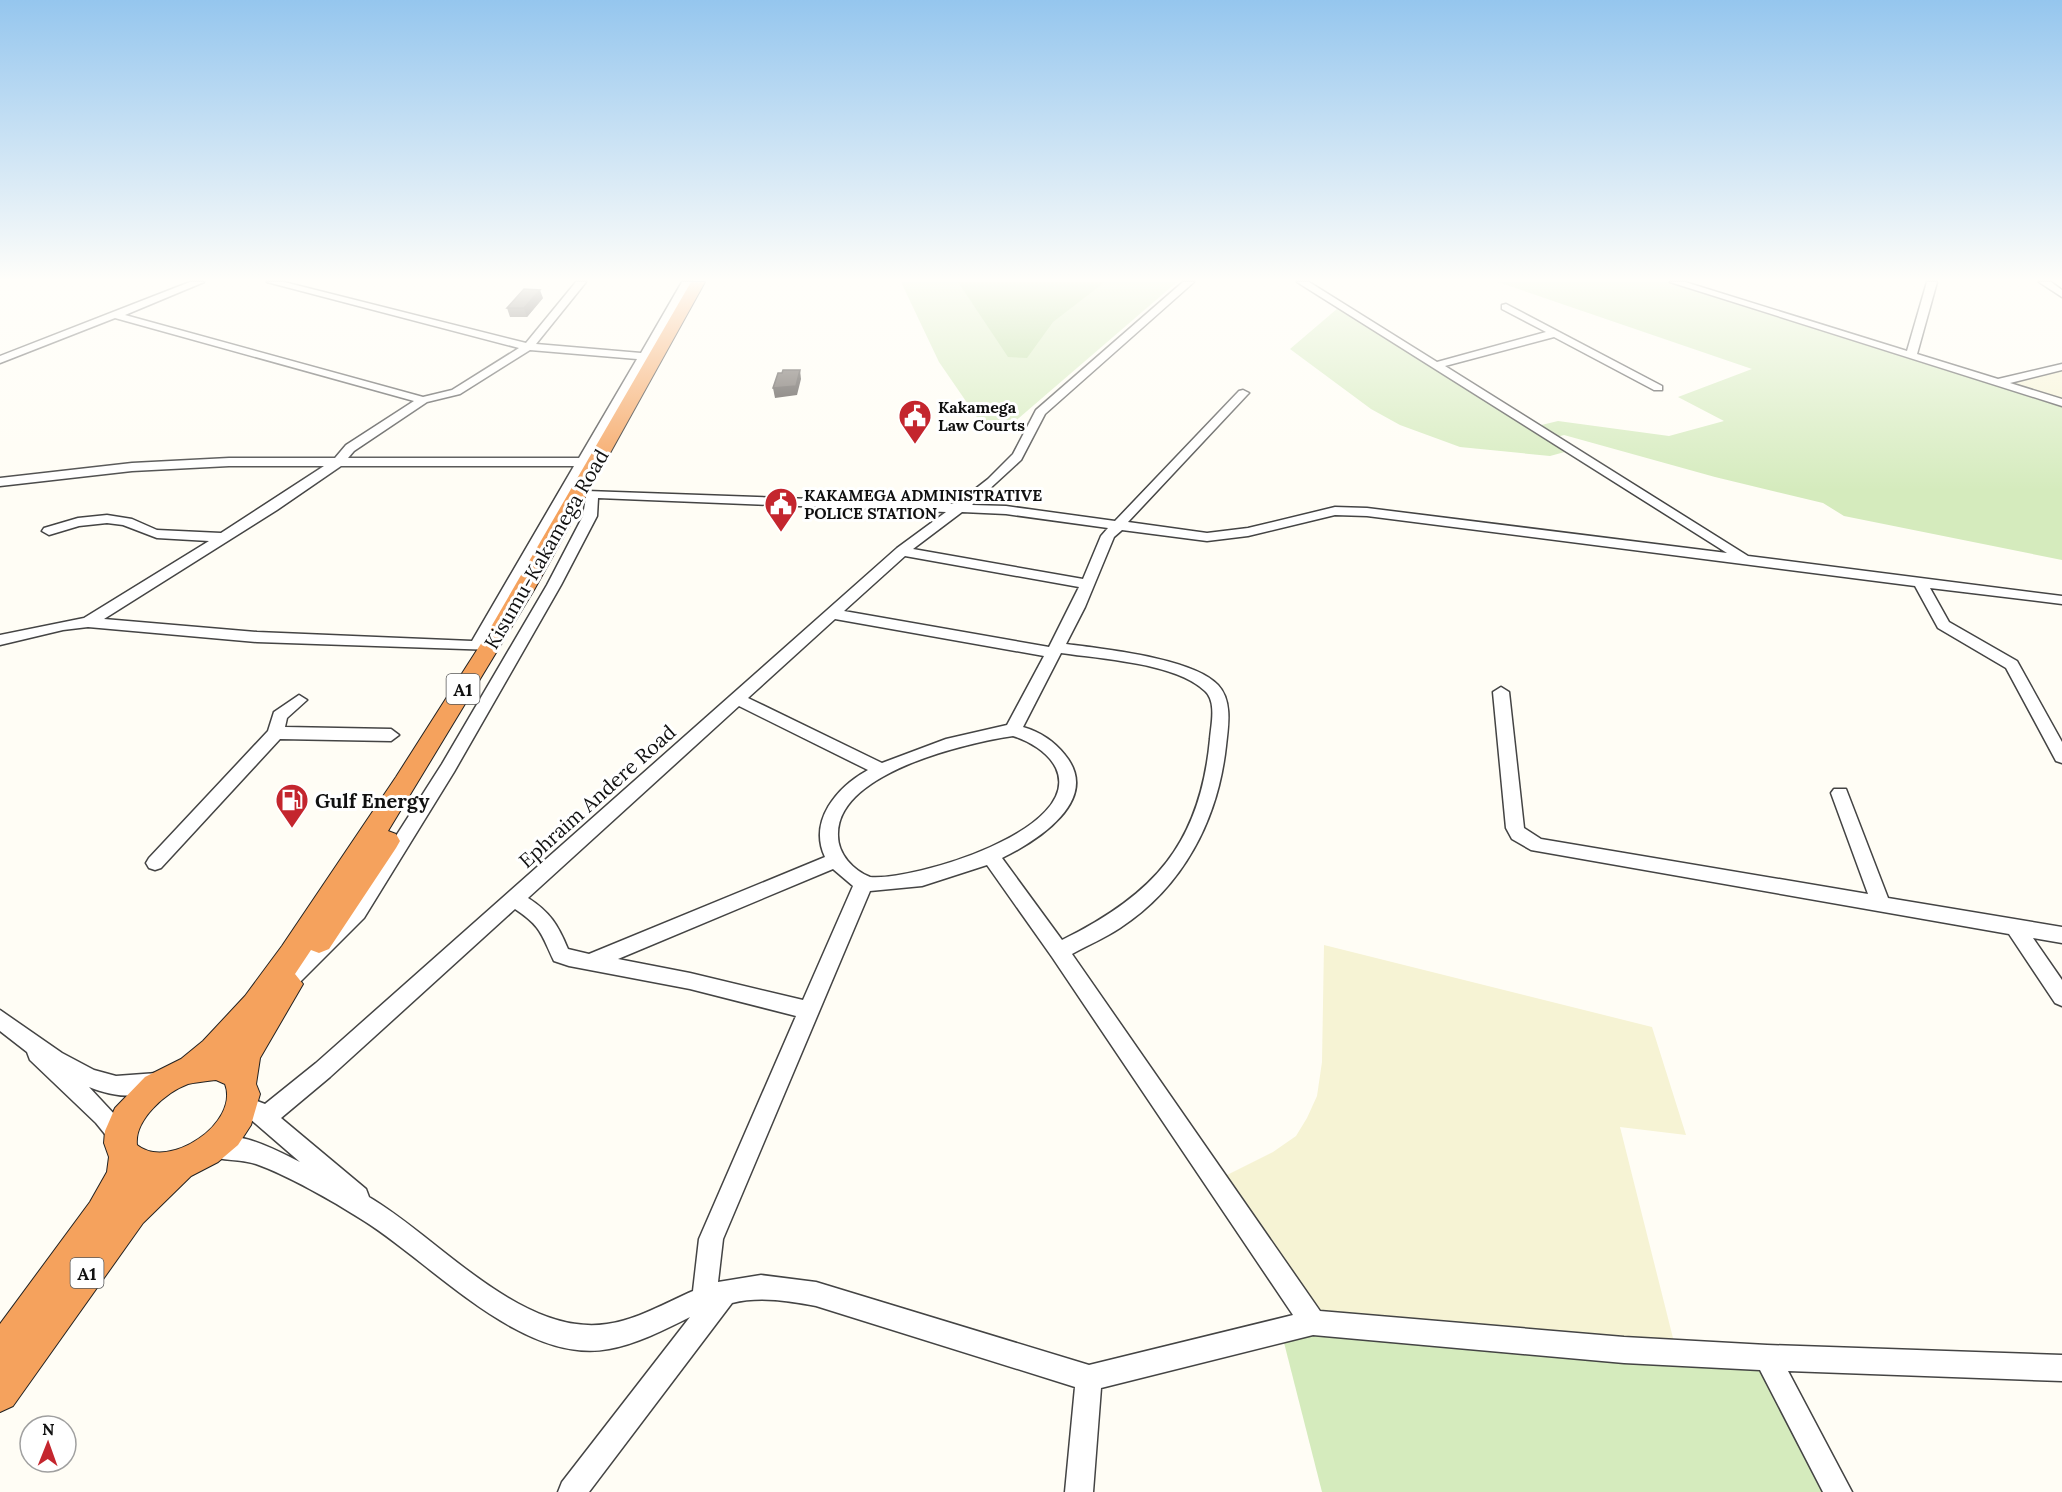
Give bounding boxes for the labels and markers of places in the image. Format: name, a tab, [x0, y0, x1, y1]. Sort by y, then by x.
place label: Kakamega Law Courts	[938, 397, 1025, 435]
public building icon: Kakamega Law Courts	[897, 398, 933, 445]
place label: KAKAMEGA ADMINISTRATIVE POLICE STATION	[804, 485, 1042, 523]
public building icon: KAKAMEGA ADMINISTRATIVE POLICE STATION	[763, 486, 799, 533]
fuel station icon: Gulf Energy	[274, 782, 310, 829]
place label: Gulf Energy	[315, 788, 429, 813]

